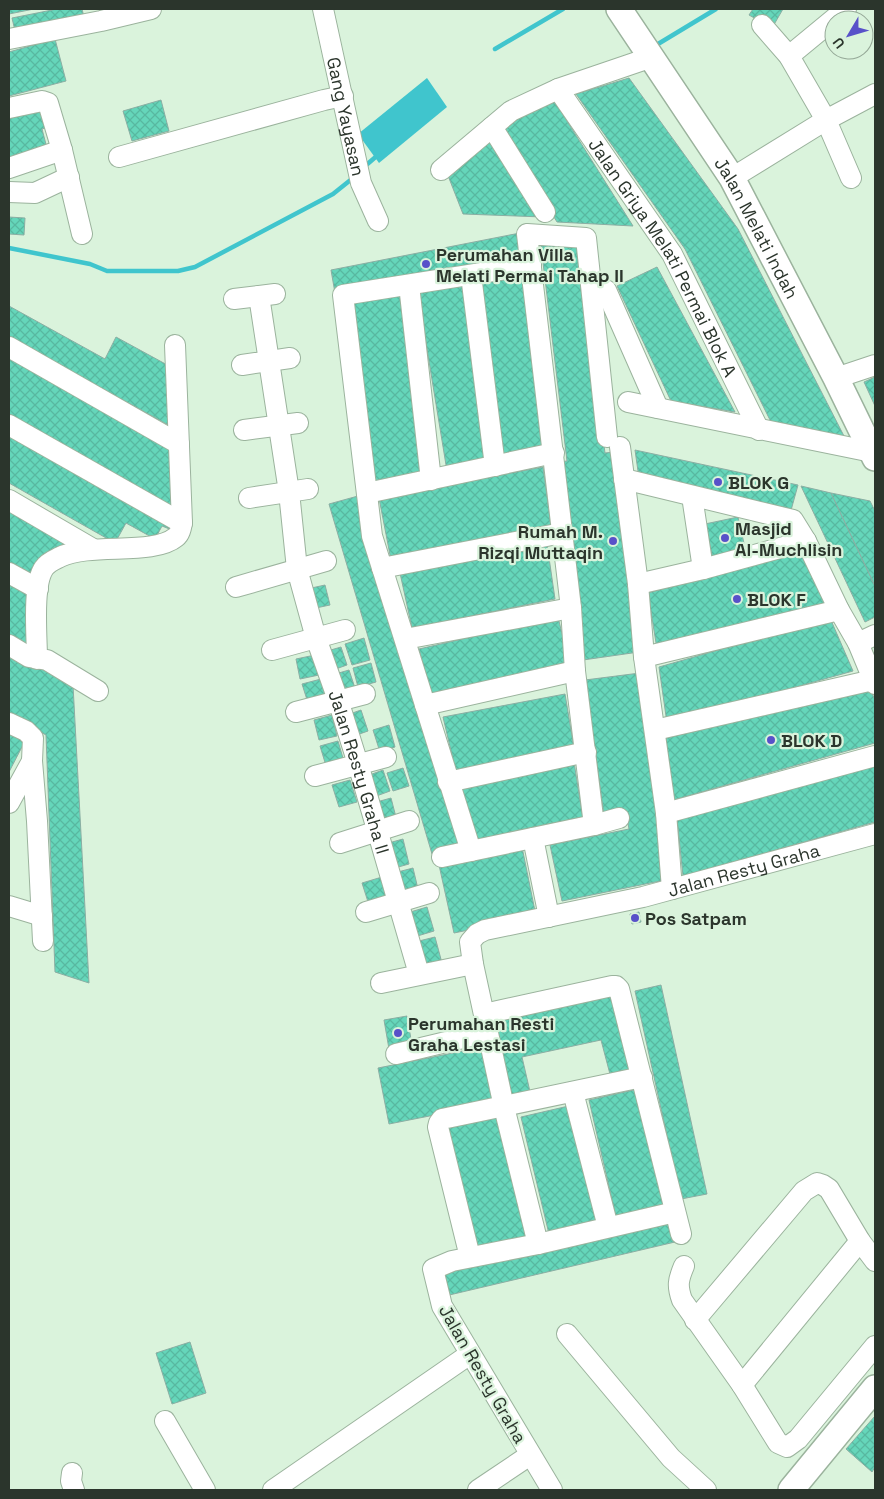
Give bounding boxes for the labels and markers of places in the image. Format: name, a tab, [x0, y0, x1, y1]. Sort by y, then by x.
place label: Perumahan Villa Melati Permai Tahap II	[436, 243, 624, 287]
marker: Perumahan Villa Melati Permai Tahap II	[420, 258, 432, 270]
place label: BLOK G	[728, 471, 789, 494]
marker: BLOK G	[712, 476, 724, 488]
place label: Masjid Al-Muchlisin	[735, 517, 842, 561]
place label: Rumah M. Rizqi Muttaqin	[478, 520, 603, 564]
marker: Masjid Al-Muchlisin	[719, 532, 731, 544]
marker: Rumah M. Rizqi Muttaqin	[607, 535, 619, 547]
place label: BLOK F	[747, 588, 806, 611]
marker: BLOK F	[731, 593, 743, 605]
place label: BLOK D	[781, 729, 842, 752]
marker: BLOK D	[765, 734, 777, 746]
place label: Pos Satpam	[645, 907, 747, 930]
marker: Pos Satpam	[629, 912, 641, 924]
place label: Perumahan Resti Graha Lestasi	[408, 1012, 554, 1056]
marker: Perumahan Resti Graha Lestasi	[392, 1027, 404, 1039]

